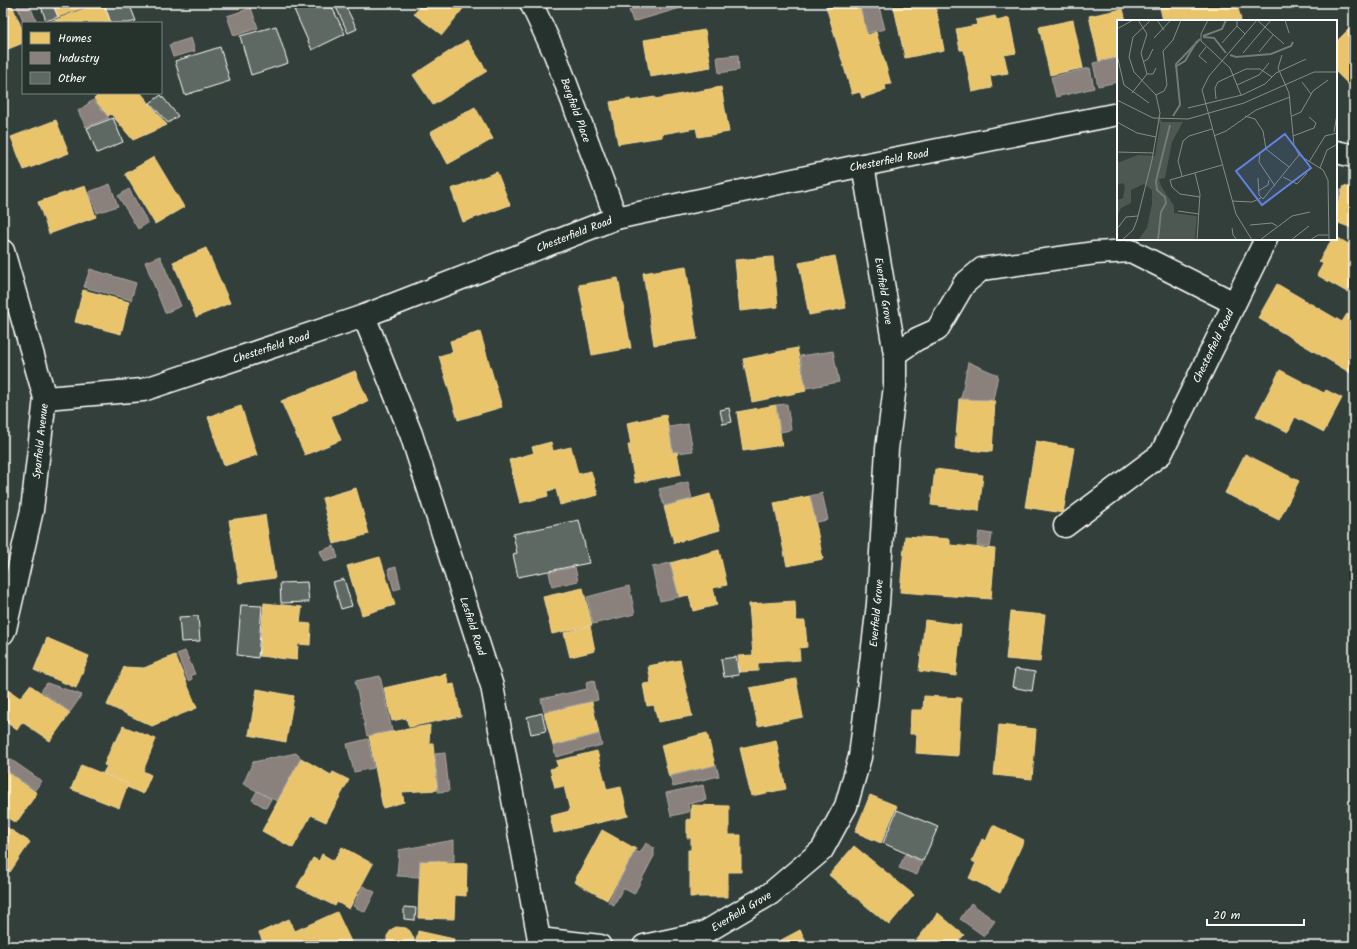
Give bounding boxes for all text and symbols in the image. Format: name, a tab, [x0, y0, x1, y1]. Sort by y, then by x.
inset map	[1117, 20, 1337, 240]
legend	[22, 22, 162, 94]
text: Homes	[58, 29, 92, 48]
text: Industry	[58, 49, 100, 68]
text: Other	[58, 69, 87, 88]
street label: Bergfield Place	[555, 75, 595, 145]
street label: Chesterfield Road	[848, 144, 931, 177]
street label: Chesterfield Road	[534, 212, 616, 258]
street label: Everfield Grove	[869, 256, 897, 326]
street label: Chesterfield Road	[1188, 306, 1240, 387]
street label: Chesterfield Road	[230, 327, 313, 369]
street label: Sparfield Avenue	[28, 403, 54, 480]
street label: Everfield Grove	[865, 578, 889, 648]
street label: Lesfield Road	[454, 594, 490, 659]
street label: Everfield Grove	[708, 887, 775, 937]
scale bar	[1207, 901, 1304, 927]
text: 20 m	[1213, 906, 1241, 925]

